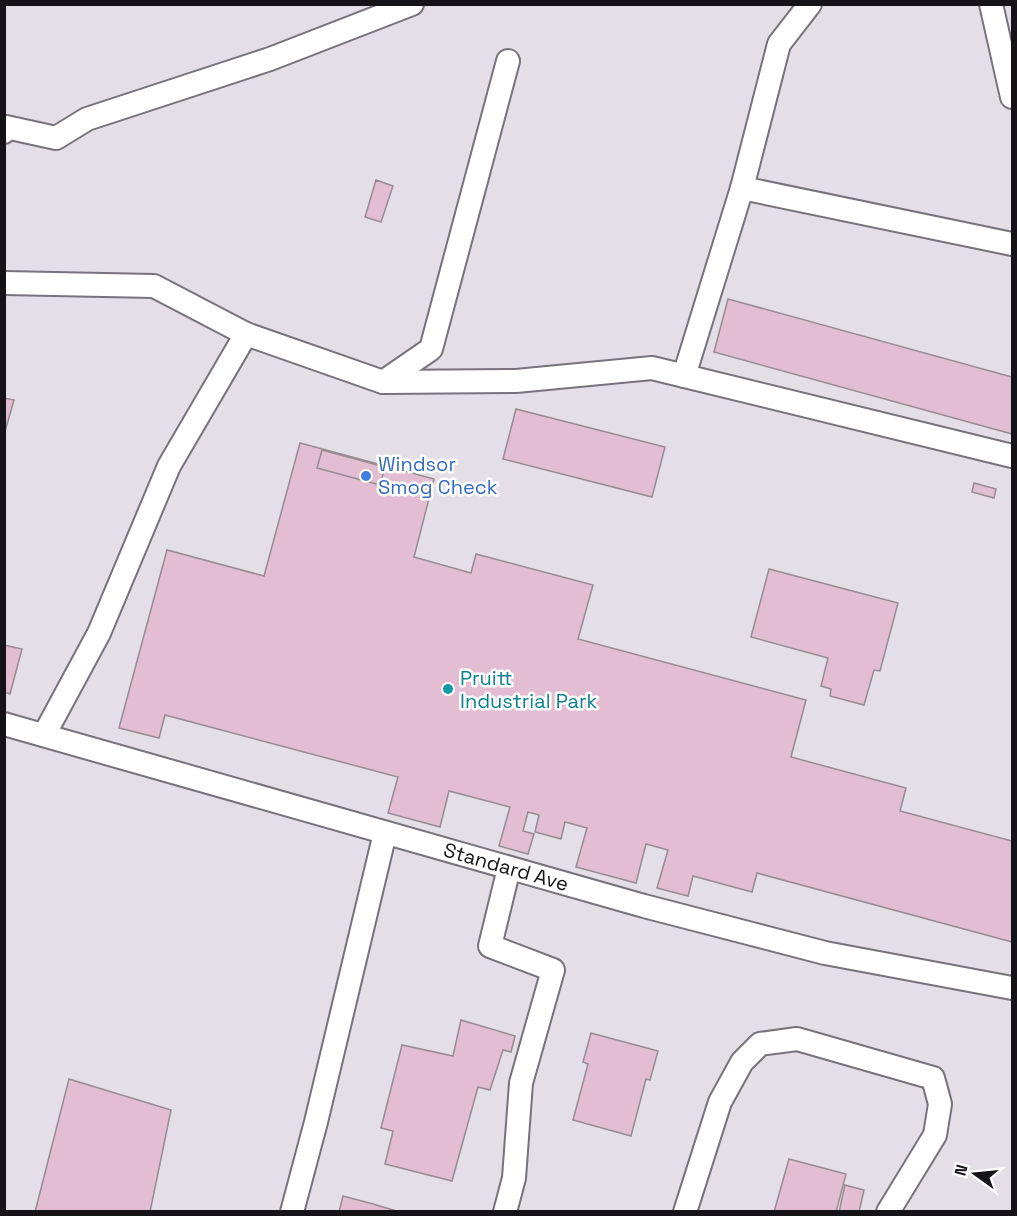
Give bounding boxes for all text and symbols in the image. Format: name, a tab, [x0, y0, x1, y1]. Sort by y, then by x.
place label: Windsor Smog Check	[378, 451, 498, 500]
marker: Windsor Smog Check	[359, 469, 373, 483]
place label: Pruitt Industrial Park	[460, 665, 598, 714]
marker: Pruitt Industrial Park	[441, 682, 455, 696]
street label: Standard Ave	[440, 837, 572, 897]
north arrow	[945, 1144, 1005, 1204]
text: N	[949, 1162, 973, 1178]

